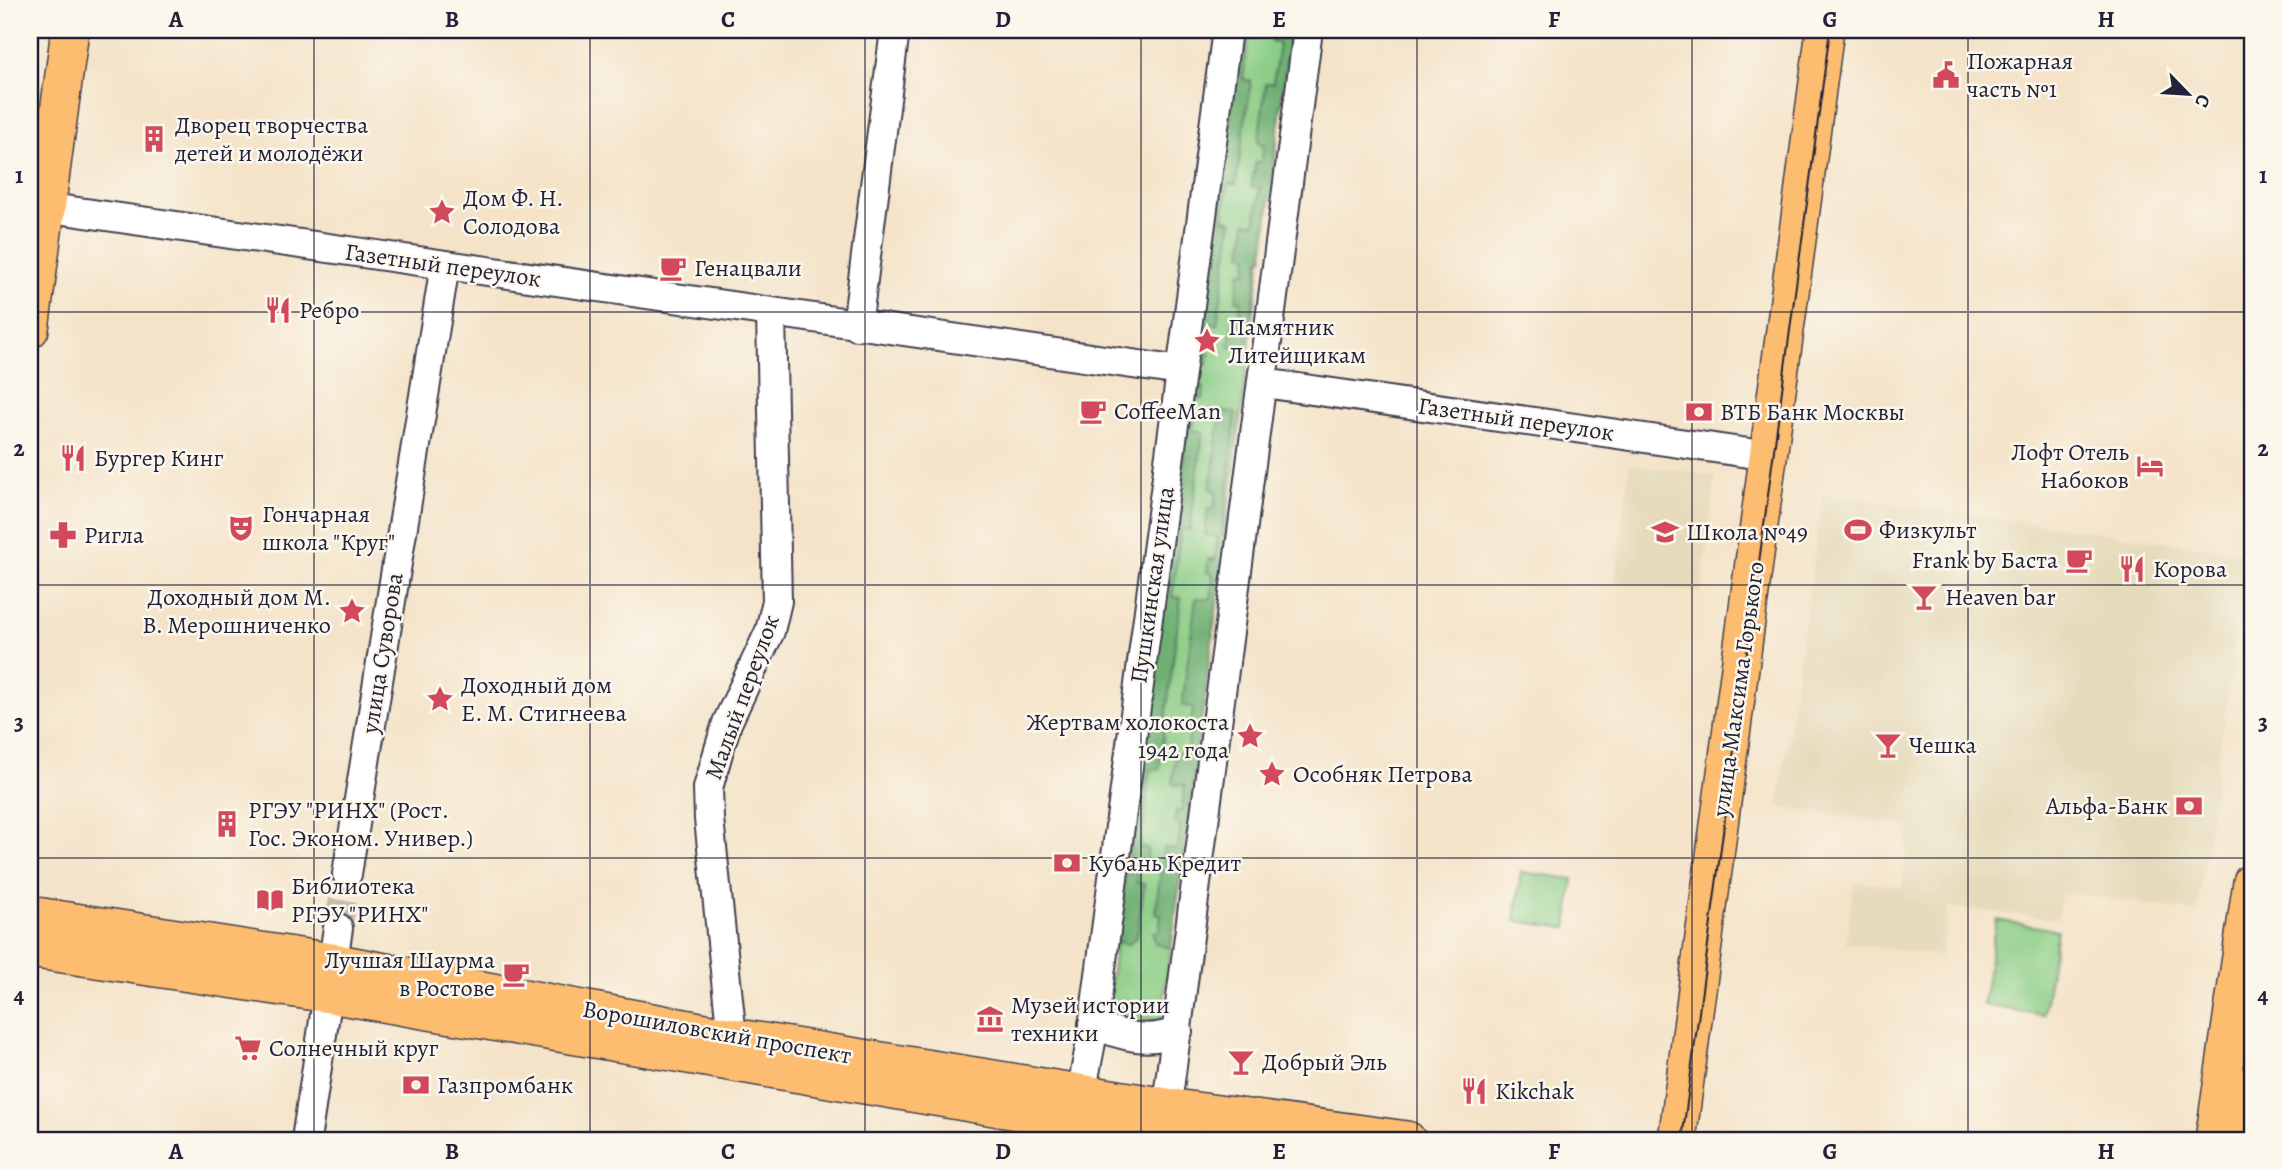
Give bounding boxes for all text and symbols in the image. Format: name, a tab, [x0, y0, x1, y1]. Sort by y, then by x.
text: A	[168, 4, 184, 35]
text: B	[445, 4, 459, 35]
text: C	[721, 4, 735, 35]
text: D	[995, 4, 1011, 35]
text: E	[1272, 4, 1286, 35]
text: F	[1548, 4, 1561, 35]
text: G	[1822, 4, 1838, 35]
text: H	[2097, 4, 2115, 35]
place label: Пожарная часть №1	[1967, 45, 2073, 105]
public building icon: Пожарная часть №1	[1931, 60, 1961, 90]
north arrow	[2152, 60, 2222, 130]
text: С	[2188, 90, 2217, 112]
place label: Дворец творчества детей и молодёжи	[174, 109, 368, 169]
building icon: Дворец творчества детей и молодёжи	[139, 124, 169, 154]
text: 1	[15, 160, 23, 191]
text: 1	[2259, 160, 2267, 191]
place label: Дом Ф. Н. Солодова	[463, 182, 564, 242]
place icon: Дом Ф. Н. Солодова	[427, 197, 457, 227]
street label: Газетный переулок	[343, 235, 543, 295]
place label: Генацвали	[694, 252, 802, 284]
cafe icon: Генацвали	[658, 253, 688, 283]
place label: Ребро	[299, 294, 359, 326]
restaurant icon: Ребро	[263, 295, 293, 325]
place label: Памятник Литейщикам	[1228, 311, 1366, 371]
place icon: Памятник Литейщикам	[1192, 326, 1222, 356]
street label: Газетный переулок	[1416, 389, 1616, 449]
place label: CoffeeMan	[1114, 395, 1221, 427]
cafe icon: CoffeeMan	[1078, 396, 1108, 426]
place label: ВТБ Банк Москвы	[1720, 396, 1905, 428]
bank icon: ВТБ Банк Москвы	[1684, 397, 1714, 427]
text: 2	[13, 433, 25, 464]
text: 2	[2257, 433, 2269, 464]
place label: Лофт Отель Набоков	[2011, 436, 2130, 496]
place label: Бургер Кинг	[94, 442, 223, 474]
restaurant icon: Бургер Кинг	[58, 443, 88, 473]
hotel icon: Лофт Отель Набоков	[2135, 451, 2165, 481]
street label: Пушкинская улица	[1122, 485, 1182, 685]
place label: Гончарная школа "Круг"	[262, 498, 395, 558]
theatre icon: Гончарная школа "Круг"	[226, 513, 256, 543]
place label: Физкульт	[1879, 514, 1977, 546]
sports icon: Физкульт	[1843, 515, 1873, 545]
place label: Школа №49	[1686, 516, 1808, 548]
school or university icon: Школа №49	[1650, 517, 1680, 547]
place label: Ригла	[84, 519, 144, 551]
pharmacy icon: Ригла	[48, 520, 78, 550]
place label: Frank by Баста	[1911, 544, 2058, 576]
cafe icon: Frank by Баста	[2064, 545, 2094, 575]
place label: Корова	[2153, 553, 2227, 585]
restaurant icon: Корова	[2117, 554, 2147, 584]
street label: улица Максима Горького	[1704, 559, 1772, 820]
street label: улица Суворова	[353, 570, 411, 737]
place label: Доходный дом М. В. Мерошниченко	[142, 581, 331, 641]
place label: Heaven bar	[1945, 581, 2056, 613]
bar icon: Heaven bar	[1909, 582, 1939, 612]
place icon: Доходный дом М. В. Мерошниченко	[337, 596, 367, 626]
street label: Малый переулок	[697, 610, 787, 784]
place label: Доходный дом Е. М. Стигнеева	[461, 669, 627, 729]
place icon: Доходный дом Е. М. Стигнеева	[425, 684, 455, 714]
place label: Жертвам холокоста 1942 года	[1027, 706, 1229, 766]
text: 3	[14, 707, 24, 738]
text: 3	[2258, 707, 2268, 738]
place icon: Жертвам холокоста 1942 года	[1235, 721, 1265, 751]
place label: Чешка	[1909, 729, 1977, 761]
bar icon: Чешка	[1873, 730, 1903, 760]
place label: Особняк Петрова	[1293, 758, 1473, 790]
place icon: Особняк Петрова	[1257, 759, 1287, 789]
place label: Альфа-Банк	[2045, 790, 2168, 822]
bank icon: Альфа-Банк	[2174, 791, 2204, 821]
place label: РГЭУ "РИНХ" (Рост. Гос. Эконом. Универ.)	[248, 794, 473, 854]
building icon: РГЭУ "РИНХ" (Рост. Гос. Эконом. Универ.)	[212, 809, 242, 839]
place label: Кубань Кредит	[1088, 847, 1242, 879]
bank icon: Кубань Кредит	[1052, 848, 1082, 878]
place label: Библиотека РГЭУ "РИНХ"	[291, 870, 428, 930]
library icon: Библиотека РГЭУ "РИНХ"	[255, 885, 285, 915]
place label: Лучшая Шаурма в Ростове	[324, 944, 495, 1004]
cafe icon: Лучшая Шаурма в Ростове	[501, 959, 531, 989]
text: 4	[14, 980, 25, 1011]
text: 4	[2258, 980, 2269, 1011]
place label: Музей истории техники	[1011, 989, 1170, 1049]
street label: Ворошиловский проспект	[580, 993, 854, 1071]
museum icon: Музей истории техники	[975, 1004, 1005, 1034]
place label: Солнечный круг	[269, 1032, 438, 1064]
supermarket icon: Солнечный круг	[233, 1033, 263, 1063]
place label: Добрый Эль	[1262, 1046, 1387, 1078]
bar icon: Добрый Эль	[1226, 1047, 1256, 1077]
place label: Газпромбанк	[437, 1069, 573, 1101]
bank icon: Газпромбанк	[401, 1070, 431, 1100]
place label: Kikchak	[1495, 1075, 1574, 1107]
restaurant icon: Kikchak	[1459, 1076, 1489, 1106]
text: A	[168, 1136, 184, 1167]
text: B	[445, 1136, 459, 1167]
text: C	[721, 1136, 735, 1167]
text: D	[995, 1136, 1011, 1167]
text: E	[1272, 1136, 1286, 1167]
text: F	[1548, 1136, 1561, 1167]
text: G	[1822, 1136, 1838, 1167]
text: H	[2097, 1136, 2115, 1167]

